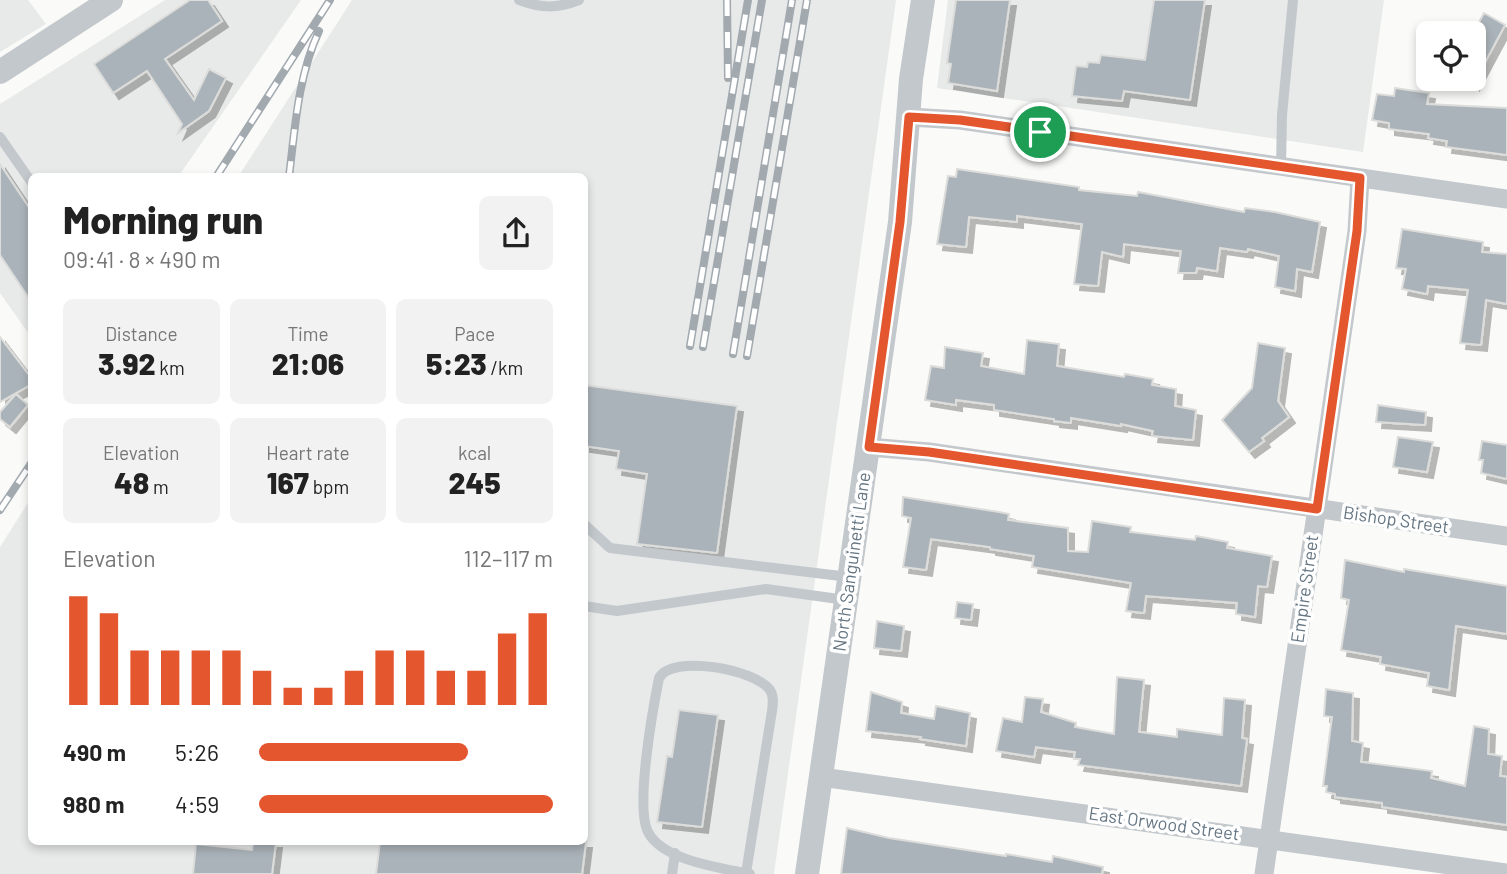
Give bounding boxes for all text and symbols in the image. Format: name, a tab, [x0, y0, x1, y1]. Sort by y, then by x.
map controls	[1416, 21, 1486, 91]
button: locate	[1416, 21, 1486, 91]
pin	[1010, 102, 1070, 162]
icon: arrive	[1021, 113, 1059, 151]
text: Morning run	[63, 196, 263, 242]
button: share	[479, 196, 553, 270]
text: 09:41 · 8 × 490 m	[63, 245, 221, 273]
text: Distance	[105, 322, 178, 345]
text: Time	[287, 322, 329, 345]
text: Pace	[454, 322, 495, 345]
text: 3.92	[98, 345, 156, 381]
text: 21:06	[272, 345, 344, 381]
text: 5:23	[426, 345, 487, 381]
text: km	[156, 356, 185, 379]
text: /km	[487, 356, 523, 379]
text: Elevation	[103, 441, 180, 464]
text: Heart rate	[266, 441, 350, 464]
text: kcal	[458, 441, 491, 464]
text: 48	[114, 464, 149, 500]
text: 167	[267, 464, 309, 500]
text: 245	[449, 464, 501, 500]
street label: North Sanguinetti Lane	[828, 471, 874, 653]
text: m	[149, 475, 169, 498]
text: bpm	[309, 475, 349, 498]
street label: Bishop Street	[1342, 501, 1450, 537]
street label: Empire Street	[1286, 533, 1322, 644]
text: Elevation	[63, 544, 156, 572]
text: 112–117 m	[463, 544, 553, 572]
text: 490 m	[63, 738, 126, 766]
text: 5:26	[175, 738, 219, 766]
text: 980 m	[63, 790, 125, 818]
text: 4:59	[175, 790, 219, 818]
street label: East Orwood Street	[1087, 802, 1241, 844]

